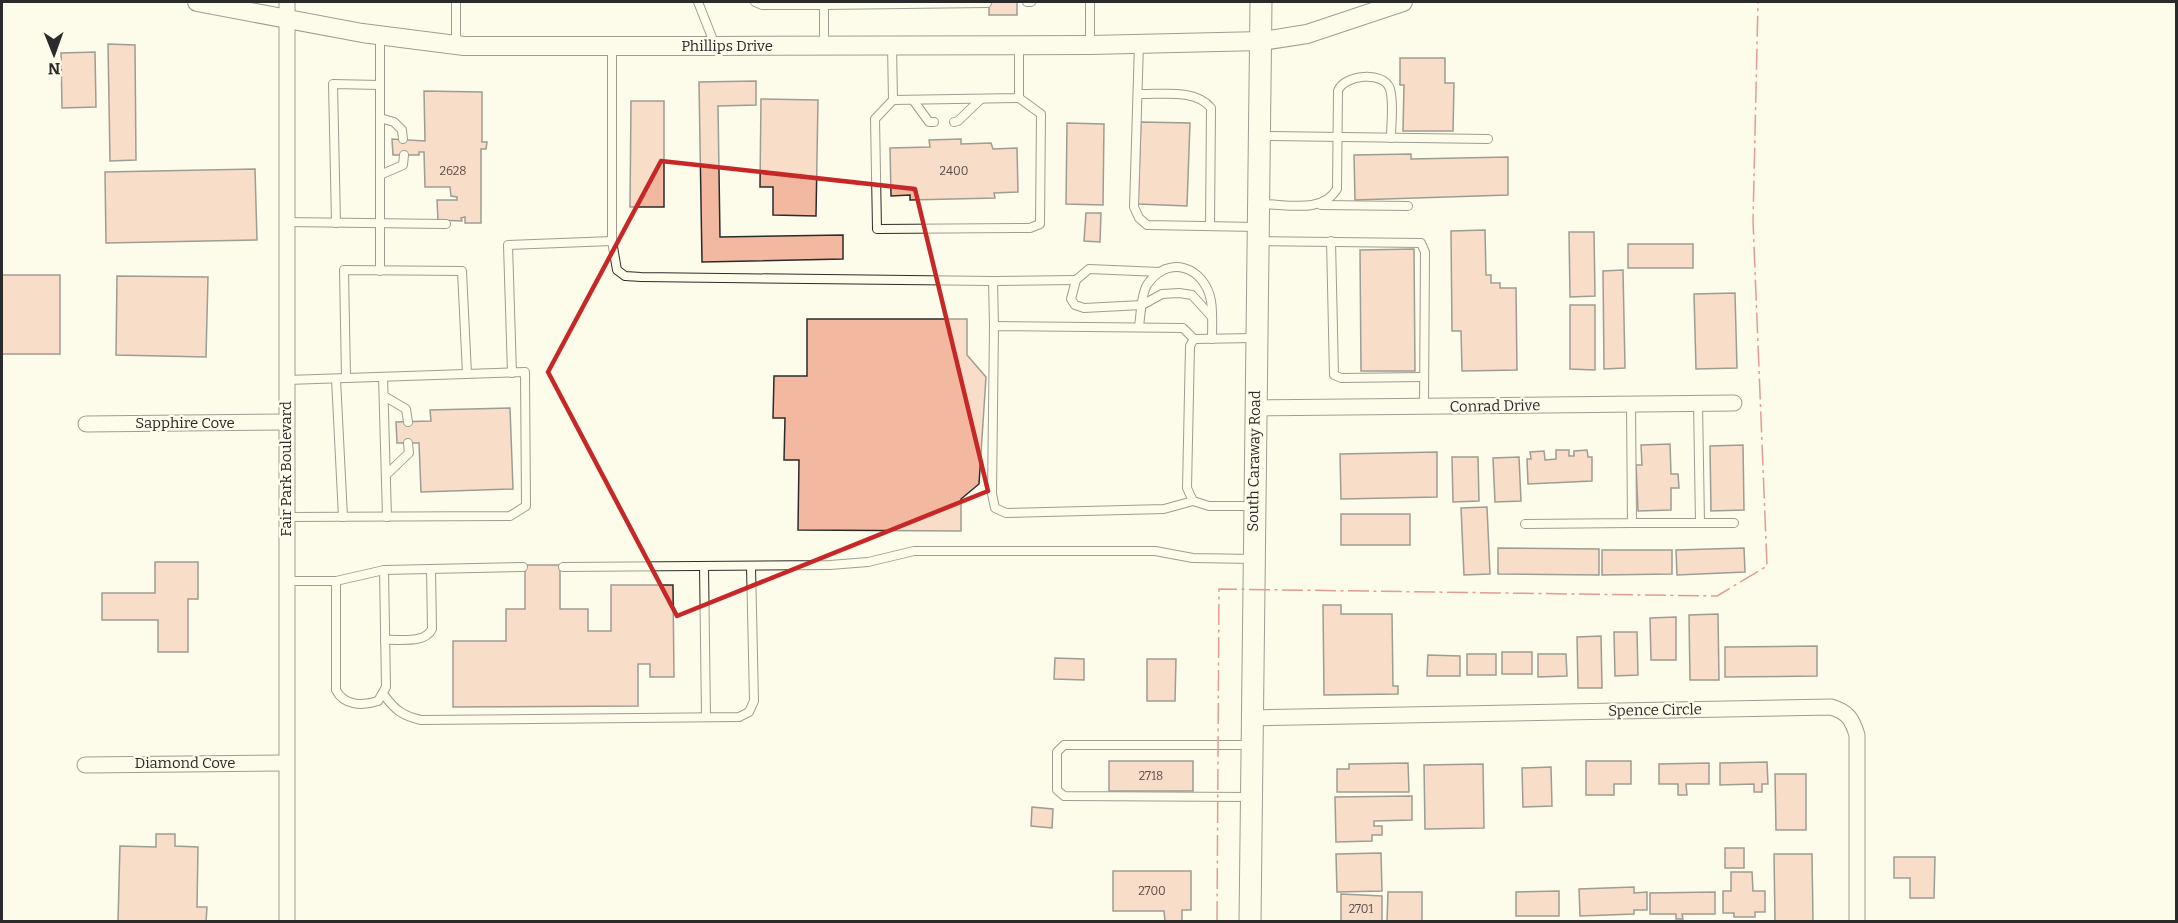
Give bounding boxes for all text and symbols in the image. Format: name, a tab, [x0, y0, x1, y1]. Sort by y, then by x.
north arrow	[24, 24, 84, 84]
street label: Phillips Drive	[681, 37, 773, 55]
text: N	[48, 59, 61, 78]
house number: 2628	[439, 164, 467, 178]
house number: 2400	[940, 164, 968, 178]
street label: South Caraway Road	[1244, 390, 1264, 532]
street label: Conrad Drive	[1450, 396, 1540, 416]
street label: Fair Park Boulevard	[277, 401, 295, 537]
street label: Sapphire Cove	[135, 414, 235, 432]
street label: Spence Circle	[1608, 700, 1702, 720]
street label: Diamond Cove	[135, 754, 235, 772]
house number: 2718	[1139, 769, 1163, 783]
house number: 2700	[1138, 884, 1166, 898]
house number: 2701	[1349, 902, 1373, 916]

